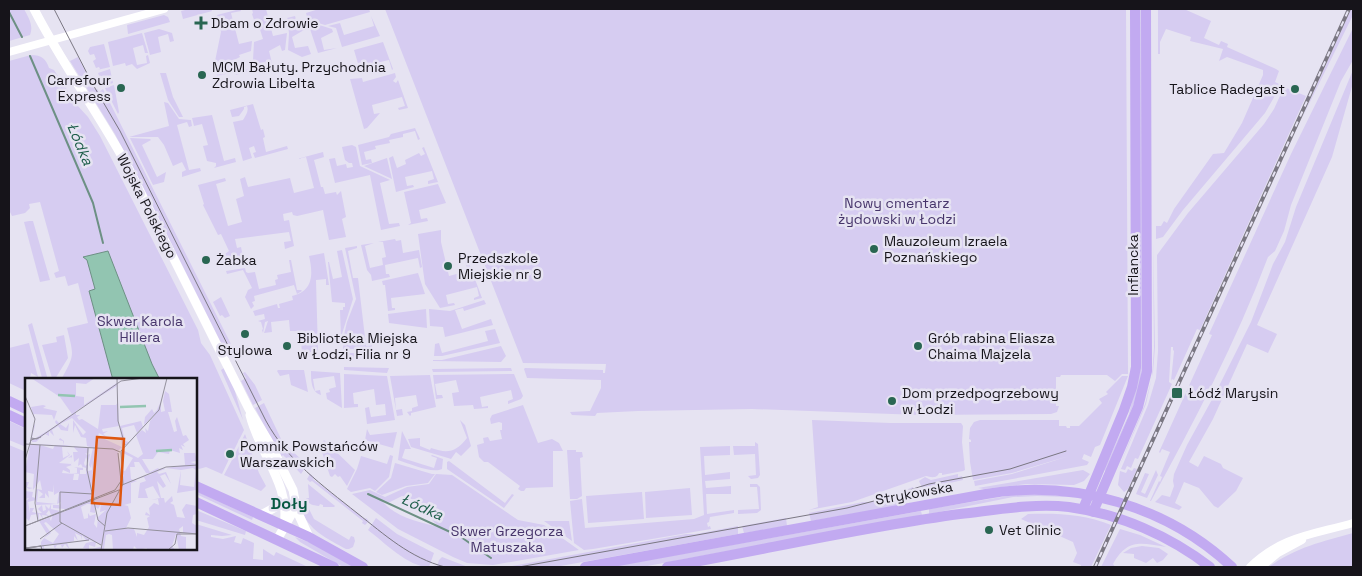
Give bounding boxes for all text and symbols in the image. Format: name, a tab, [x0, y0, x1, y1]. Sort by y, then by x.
place label: Dbam o Zdrowie	[211, 14, 319, 32]
marker: Dbam o Zdrowie	[195, 17, 207, 29]
place label: MCM Bałuty. Przychodnia Zdrowia Libelta	[212, 58, 386, 92]
marker: MCM Bałuty. Przychodnia Zdrowia Libelta	[196, 69, 208, 81]
place label: Carrefour Express	[47, 71, 111, 105]
place label: Tablice Radegast	[1169, 80, 1285, 98]
marker: Carrefour Express	[115, 82, 127, 94]
marker: Tablice Radegast	[1289, 83, 1301, 95]
water label: Łódka	[63, 120, 98, 168]
street label: Wojska Polskiego	[113, 151, 181, 261]
park label: Nowy cmentarz żydowski w Łodzi	[838, 194, 956, 228]
place label: Mauzoleum Izraela Poznańskiego	[884, 232, 1008, 266]
street label: Inflancka	[1124, 234, 1142, 296]
marker: Mauzoleum Izraela Poznańskiego	[868, 243, 880, 255]
place label: Przedszkole Miejskie nr 9	[458, 249, 542, 283]
place label: Żabka	[216, 251, 257, 269]
marker: Żabka	[200, 254, 212, 266]
marker: Przedszkole Miejskie nr 9	[442, 260, 454, 272]
park label: Skwer Karola Hillera	[97, 312, 183, 346]
marker: Stylowa	[239, 328, 251, 340]
place label: Biblioteka Miejska w Łodzi, Filia nr 9	[297, 329, 418, 363]
place label: Grób rabina Eliasza Chaima Majzela	[928, 329, 1055, 363]
marker: Biblioteka Miejska w Łodzi, Filia nr 9	[281, 340, 293, 352]
marker: Grób rabina Eliasza Chaima Majzela	[912, 340, 924, 352]
place label: Stylowa	[218, 341, 272, 359]
inset map	[25, 378, 198, 551]
place label: Dom przedpogrzebowy w Łodzi	[902, 384, 1059, 418]
place label: Łódź Marysin	[1188, 384, 1278, 402]
marker: Łódź Marysin	[1170, 386, 1184, 400]
marker: Dom przedpogrzebowy w Łodzi	[886, 395, 898, 407]
place label: Pomnik Powstańców Warszawskich	[240, 437, 378, 471]
marker: Pomnik Powstańców Warszawskich	[224, 448, 236, 460]
street label: Strykowska	[874, 477, 954, 509]
water label: Łódka	[398, 489, 447, 524]
district label: Doły	[270, 493, 308, 514]
place label: Vet Clinic	[999, 521, 1061, 539]
park label: Skwer Grzegorza Matuszaka	[451, 522, 563, 556]
marker: Vet Clinic	[983, 524, 995, 536]

